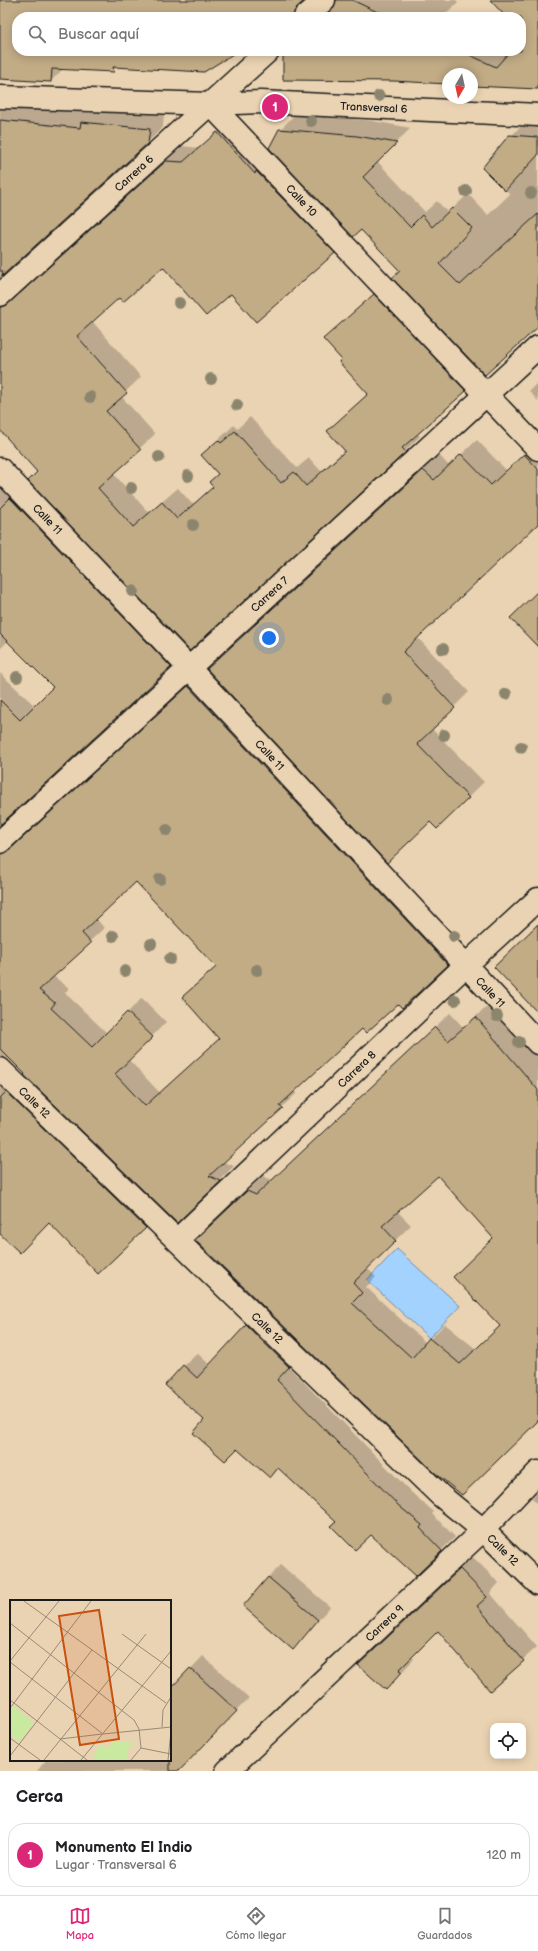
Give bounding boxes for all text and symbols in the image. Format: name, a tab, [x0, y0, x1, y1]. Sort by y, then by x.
search box	[12, 12, 526, 56]
icon: search	[26, 23, 48, 45]
text: Buscar aquí	[58, 25, 139, 44]
north arrow	[442, 68, 478, 104]
pin: 1	[262, 92, 288, 122]
street label: Transversal 6	[340, 99, 408, 115]
street label: Carrera 6	[112, 152, 156, 194]
street label: Calle 10	[283, 182, 320, 219]
street label: Calle 11	[30, 501, 65, 537]
street label: Carrera 7	[248, 573, 291, 615]
your location	[259, 628, 279, 648]
street label: Calle 11	[252, 737, 287, 773]
street label: Calle 11	[473, 974, 508, 1010]
street label: Carrera 8	[335, 1048, 378, 1090]
street label: Calle 12	[16, 1084, 53, 1121]
street label: Calle 12	[249, 1309, 286, 1346]
street label: Calle 12	[485, 1531, 522, 1568]
inset map	[10, 1600, 171, 1761]
street label: Carrera 9	[362, 1602, 406, 1644]
map controls	[490, 1723, 526, 1759]
button: locate	[490, 1723, 526, 1759]
text: Cerca	[16, 1787, 63, 1807]
text: Monumento El Indio	[55, 1838, 192, 1857]
text: 1	[27, 1847, 33, 1863]
text: 120 m	[486, 1847, 521, 1863]
text: Lugar · Transversal 6	[55, 1857, 177, 1873]
tab: Mapa	[66, 1905, 94, 1942]
tab: Cómo llegar	[226, 1905, 286, 1942]
tab: Guardados	[417, 1905, 472, 1942]

